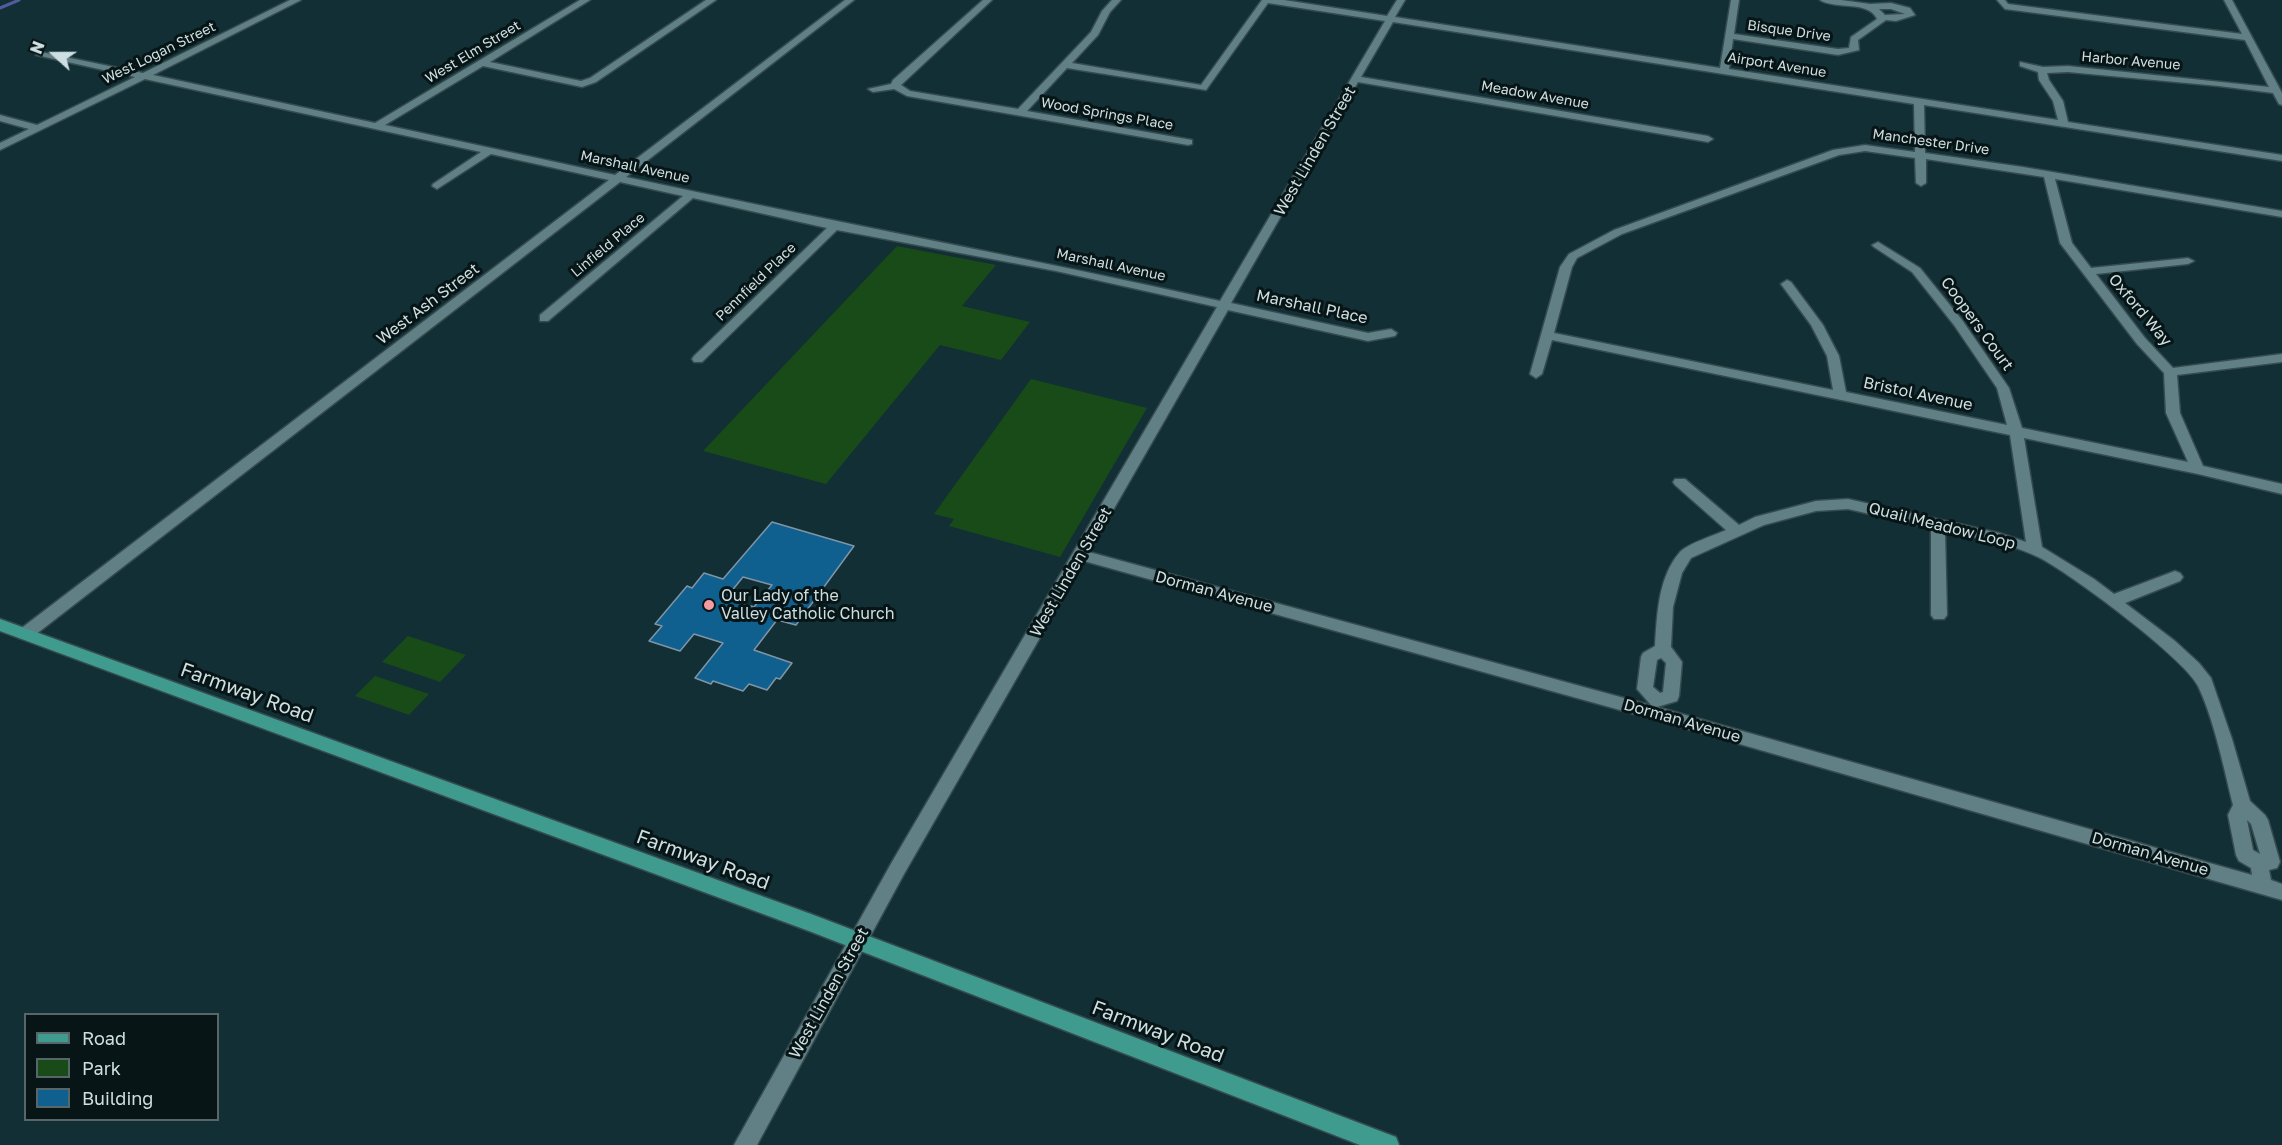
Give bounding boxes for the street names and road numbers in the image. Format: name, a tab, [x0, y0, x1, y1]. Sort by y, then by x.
street label: West Elm Street	[422, 17, 524, 87]
street label: Bisque Drive	[1746, 17, 1832, 45]
street label: West Logan Street	[100, 18, 218, 88]
street label: Harbor Avenue	[2081, 48, 2181, 74]
street label: Airport Avenue	[1726, 49, 1828, 81]
street label: Meadow Avenue	[1480, 77, 1590, 113]
street label: West Linden Street	[1270, 83, 1360, 219]
street label: Wood Springs Place	[1040, 94, 1174, 134]
street label: Manchester Drive	[1872, 125, 1990, 159]
street label: Marshall Avenue	[579, 147, 691, 187]
street label: Linfield Place	[568, 209, 648, 281]
street label: Pennfield Place	[712, 239, 800, 325]
street label: Marshall Avenue	[1055, 245, 1167, 285]
street label: West Ash Street	[373, 259, 483, 349]
street label: Oxford Way	[2104, 270, 2176, 350]
street label: Coopers Court	[1937, 273, 2017, 375]
street label: Marshall Place	[1255, 286, 1369, 328]
street label: Bristol Avenue	[1862, 373, 1974, 415]
street label: Quail Meadow Loop	[1867, 499, 2017, 553]
street label: West Linden Street	[1026, 504, 1116, 640]
street label: Dorman Avenue	[1153, 567, 1275, 617]
street label: Farmway Road	[177, 658, 317, 728]
street label: Dorman Avenue	[1621, 695, 1743, 747]
street label: Farmway Road	[633, 825, 773, 895]
street label: Dorman Avenue	[2089, 828, 2211, 880]
street label: West Linden Street	[785, 924, 873, 1062]
street label: Farmway Road	[1088, 996, 1228, 1068]

